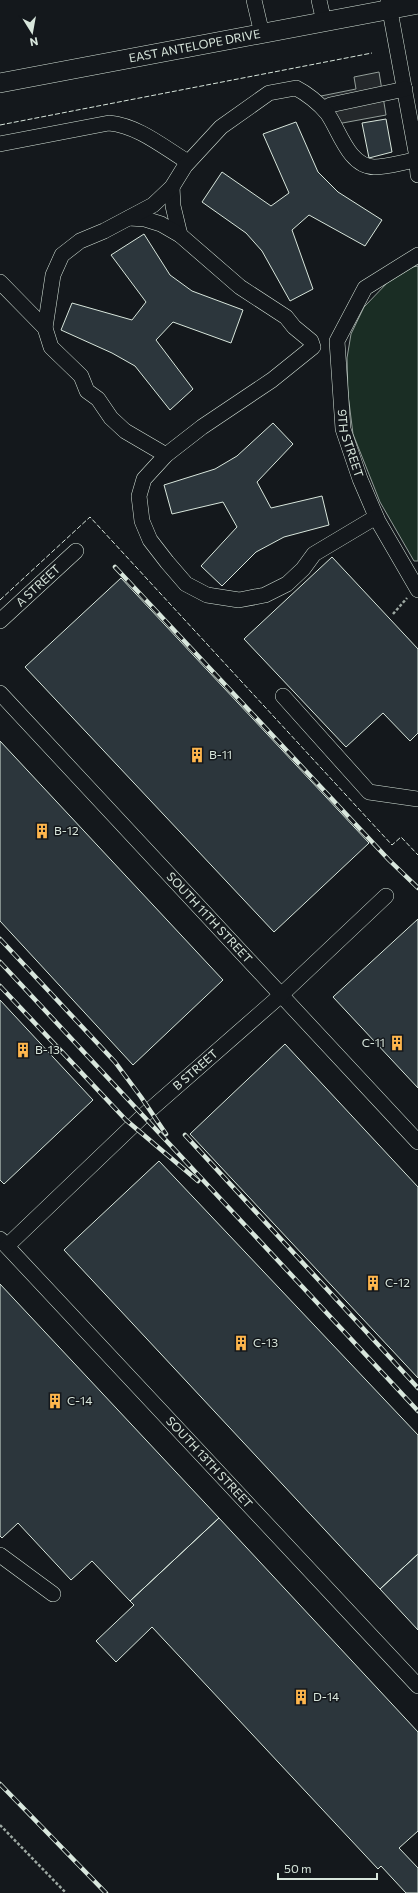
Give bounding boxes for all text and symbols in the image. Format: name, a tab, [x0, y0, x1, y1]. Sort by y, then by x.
north arrow	[12, 12, 52, 52]
street label: EAST ANTELOPE DRIVE	[127, 26, 261, 65]
text: N	[29, 35, 39, 49]
street label: 9TH STREET	[336, 409, 367, 479]
street label: A STREET	[13, 561, 63, 609]
building icon: B-11	[188, 746, 206, 764]
place label: B-11	[209, 747, 232, 761]
building icon: B-12	[33, 822, 51, 840]
place label: B-12	[54, 823, 79, 837]
street label: SOUTH 11TH STREET	[164, 869, 256, 965]
building icon: C-11	[388, 1034, 406, 1052]
place label: C-11	[362, 1035, 385, 1049]
building icon: B-13	[14, 1041, 32, 1059]
place label: B-13	[35, 1042, 60, 1056]
street label: B STREET	[170, 1046, 220, 1092]
building icon: C-12	[364, 1274, 382, 1292]
place label: C-12	[385, 1275, 410, 1289]
building icon: C-13	[232, 1334, 250, 1352]
place label: C-13	[253, 1335, 278, 1349]
building icon: C-14	[46, 1392, 64, 1410]
place label: C-14	[67, 1393, 92, 1407]
street label: SOUTH 13TH STREET	[164, 1413, 256, 1511]
building icon: D-14	[292, 1688, 310, 1706]
place label: D-14	[313, 1689, 339, 1703]
scale bar	[278, 1855, 377, 1881]
text: 50 m	[284, 1861, 312, 1875]

